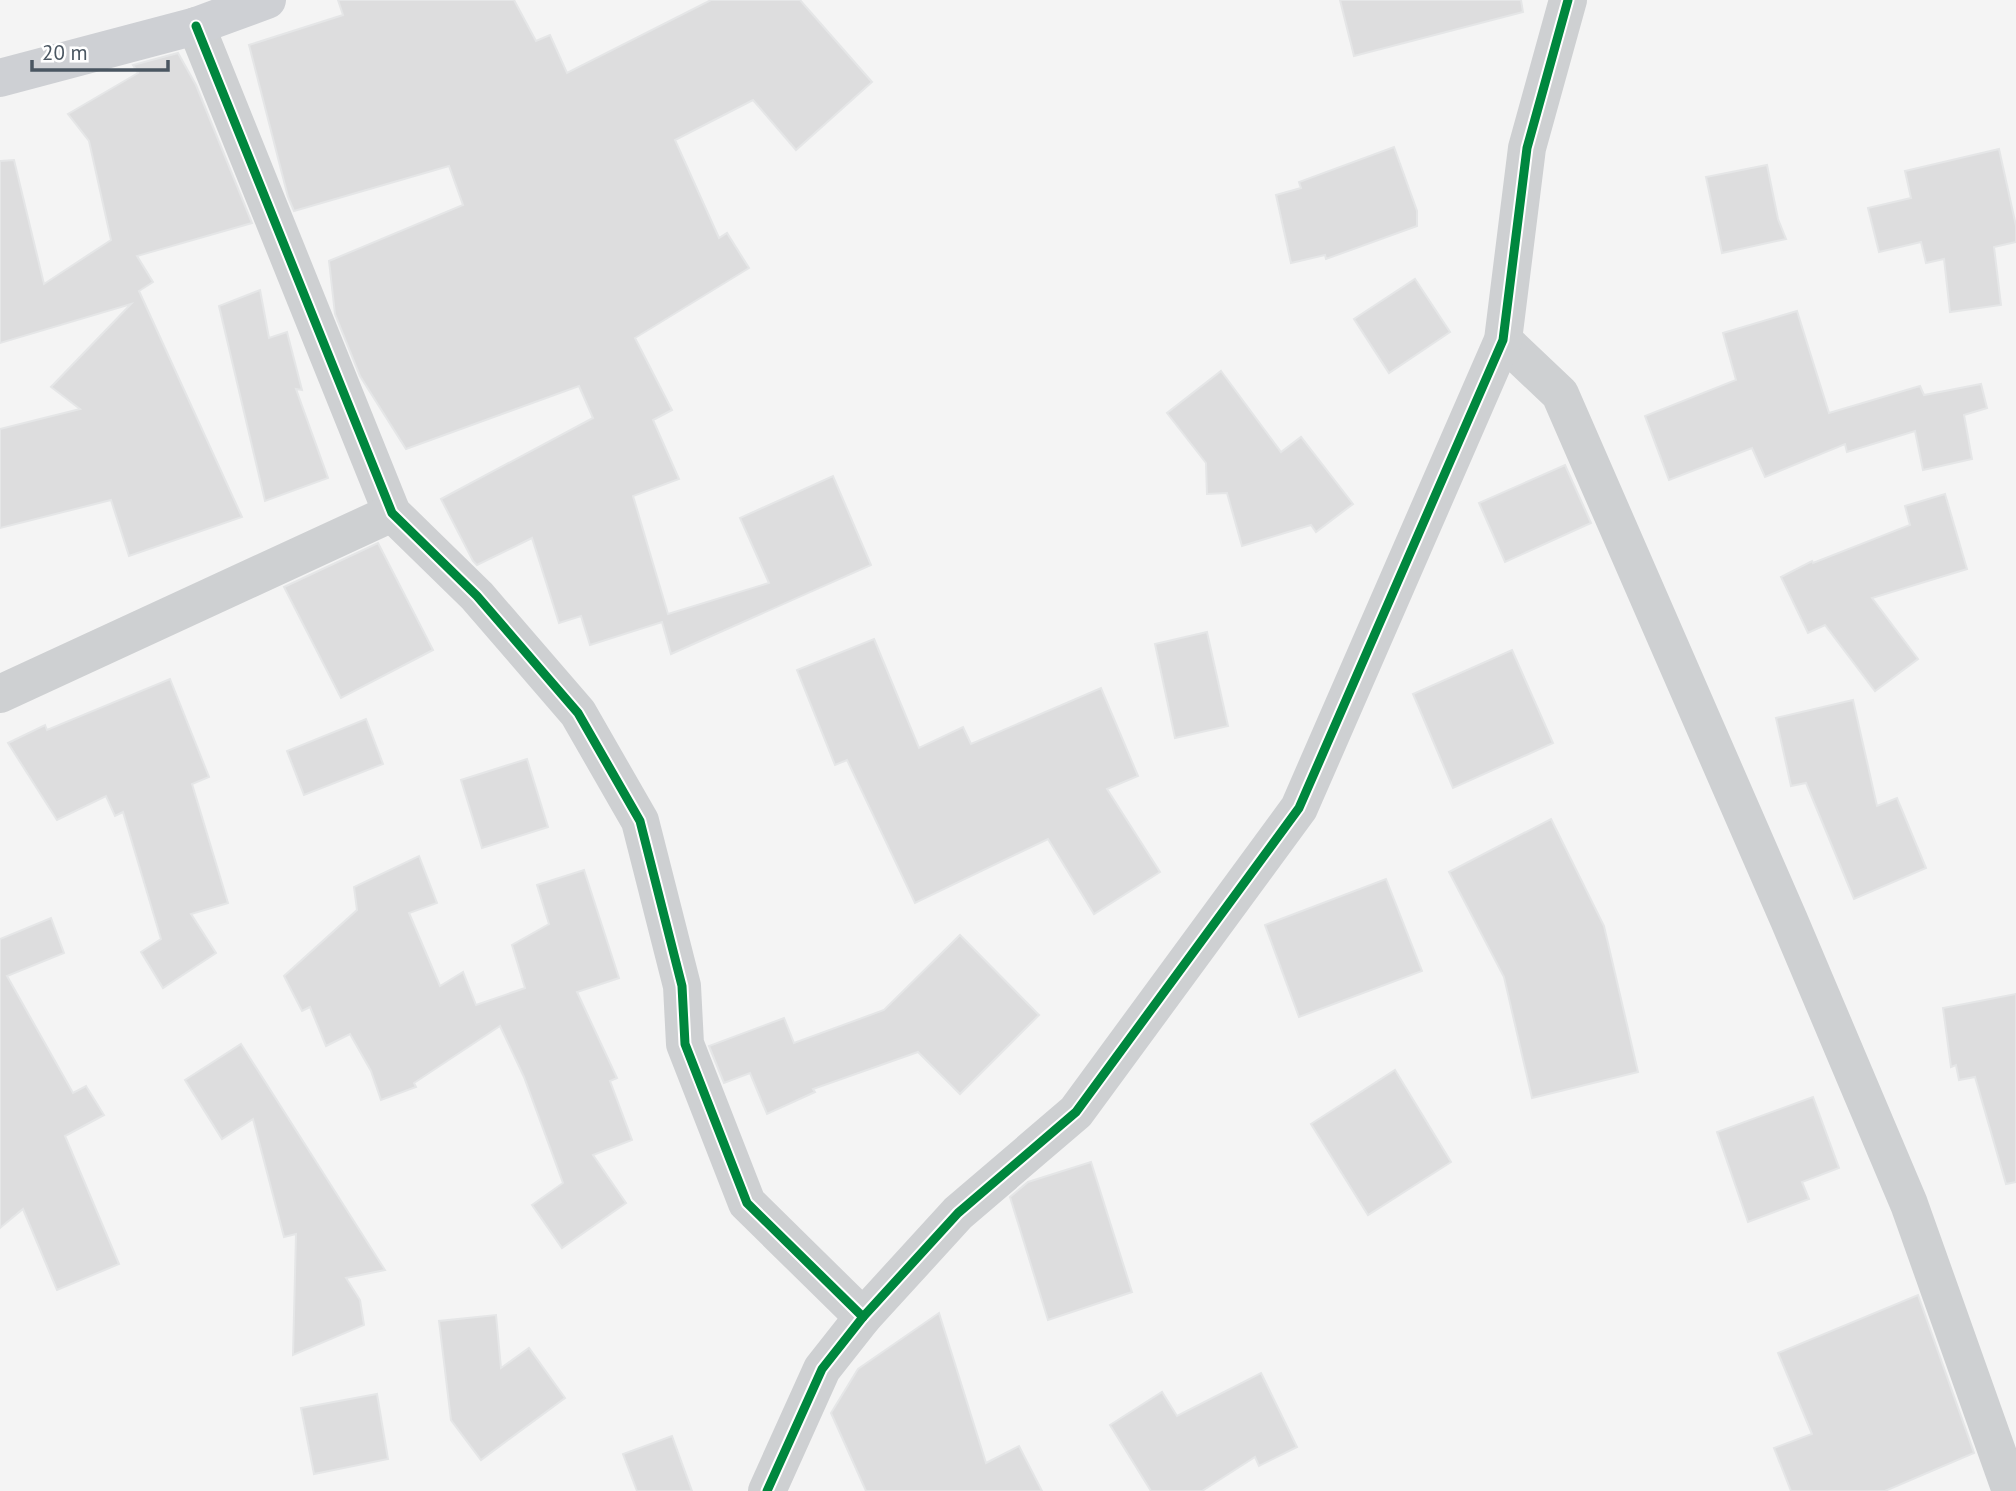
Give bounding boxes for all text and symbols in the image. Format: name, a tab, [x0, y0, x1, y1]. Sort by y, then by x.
scale bar	[32, 28, 168, 72]
text: 20 m	[42, 39, 88, 66]

